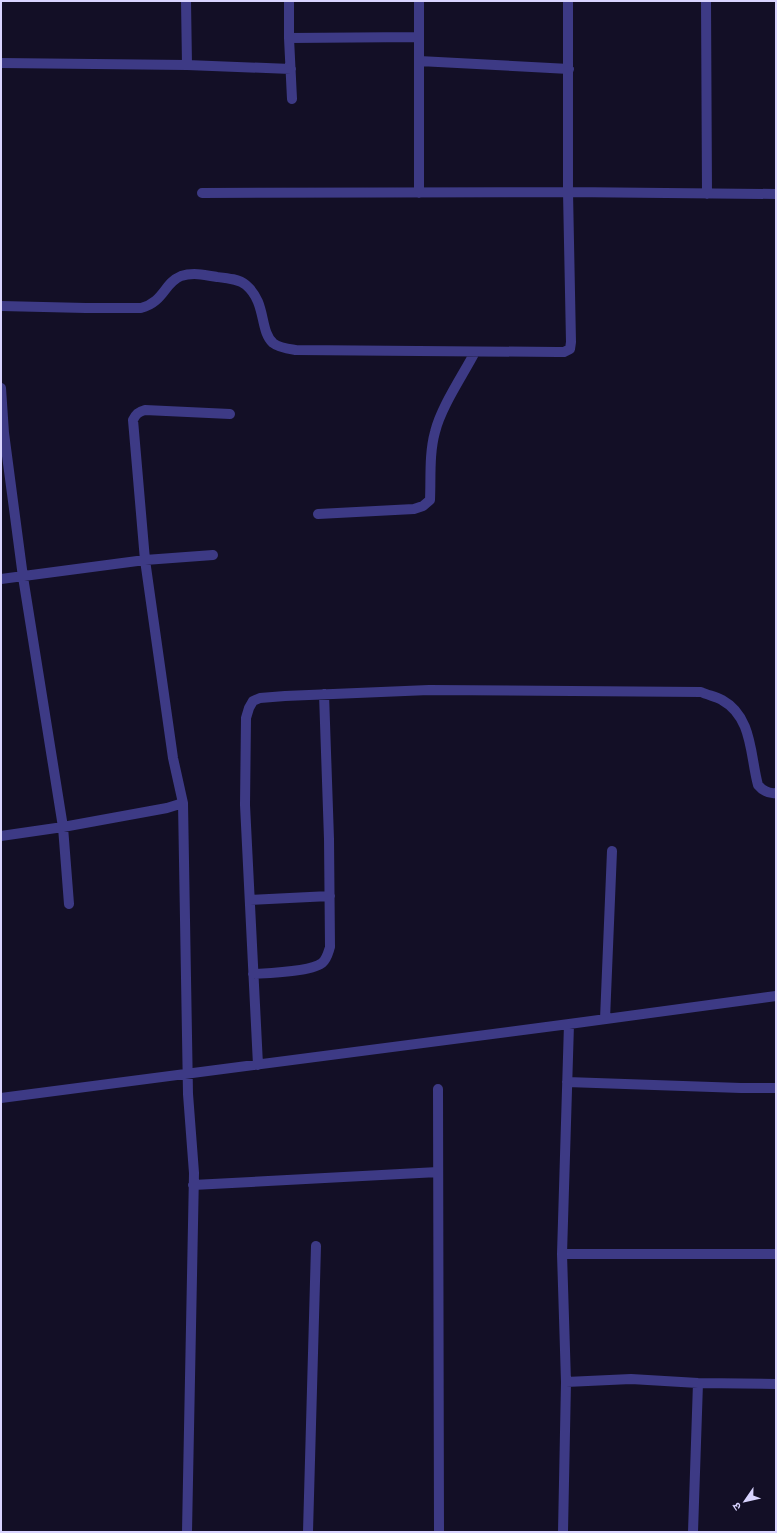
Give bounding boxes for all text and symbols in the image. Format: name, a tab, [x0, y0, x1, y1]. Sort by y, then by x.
north arrow	[725, 1481, 765, 1521]
text: उ	[730, 1499, 745, 1513]

